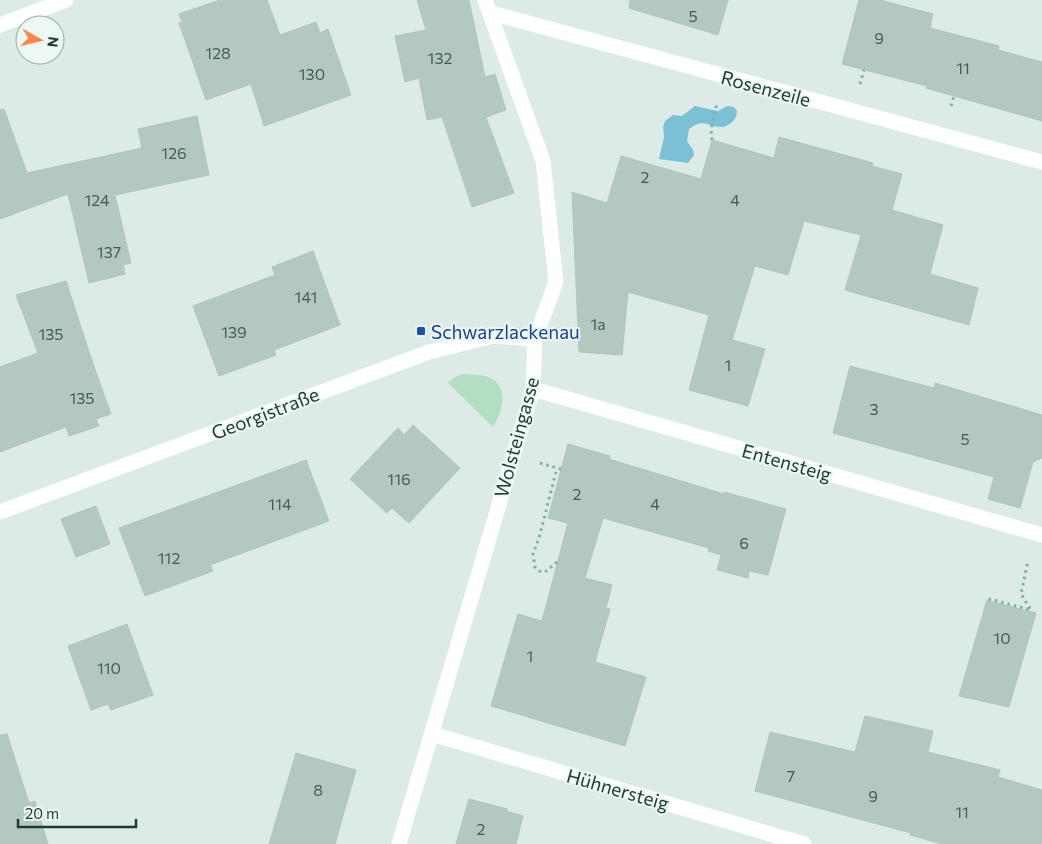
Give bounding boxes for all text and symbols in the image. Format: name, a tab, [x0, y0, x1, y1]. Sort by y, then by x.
house number: 5	[688, 6, 698, 25]
north arrow	[15, 15, 65, 65]
house number: 9	[874, 28, 884, 47]
text: N	[44, 35, 63, 48]
house number: 128	[205, 43, 231, 62]
house number: 132	[428, 48, 453, 67]
house number: 11	[956, 58, 970, 77]
house number: 130	[299, 64, 325, 83]
street label: Rosenzeile	[719, 65, 813, 111]
house number: 126	[161, 143, 187, 162]
house number: 2	[641, 167, 650, 186]
house number: 124	[84, 190, 110, 209]
house number: 4	[730, 190, 740, 209]
house number: 137	[97, 242, 121, 261]
house number: 141	[295, 287, 317, 306]
house number: 1a	[590, 314, 606, 333]
place label: Schwarzlackenau	[431, 320, 580, 343]
house number: 139	[221, 322, 247, 341]
house number: 135	[38, 324, 64, 343]
marker: Schwarzlackenau	[415, 325, 427, 337]
house number: 1	[725, 355, 731, 374]
street label: Wolsteingasse	[489, 374, 543, 500]
street label: Georgistraße	[208, 382, 322, 444]
house number: 135	[69, 388, 95, 407]
house number: 3	[869, 399, 879, 418]
house number: 5	[960, 429, 970, 448]
street label: Entensteig	[740, 438, 834, 486]
house number: 116	[387, 469, 411, 488]
house number: 2	[573, 484, 582, 503]
house number: 114	[268, 494, 292, 513]
house number: 4	[650, 494, 660, 513]
house number: 6	[739, 533, 749, 552]
house number: 112	[158, 548, 180, 567]
house number: 10	[993, 628, 1011, 647]
house number: 1	[527, 646, 533, 665]
house number: 110	[97, 658, 121, 677]
street label: Hühnersteig	[564, 763, 672, 815]
house number: 7	[787, 766, 795, 785]
house number: 8	[313, 780, 323, 799]
house number: 9	[868, 786, 878, 805]
scale bar	[18, 796, 135, 828]
house number: 11	[955, 802, 969, 821]
text: 20 m	[25, 804, 59, 822]
house number: 2	[477, 819, 486, 838]

